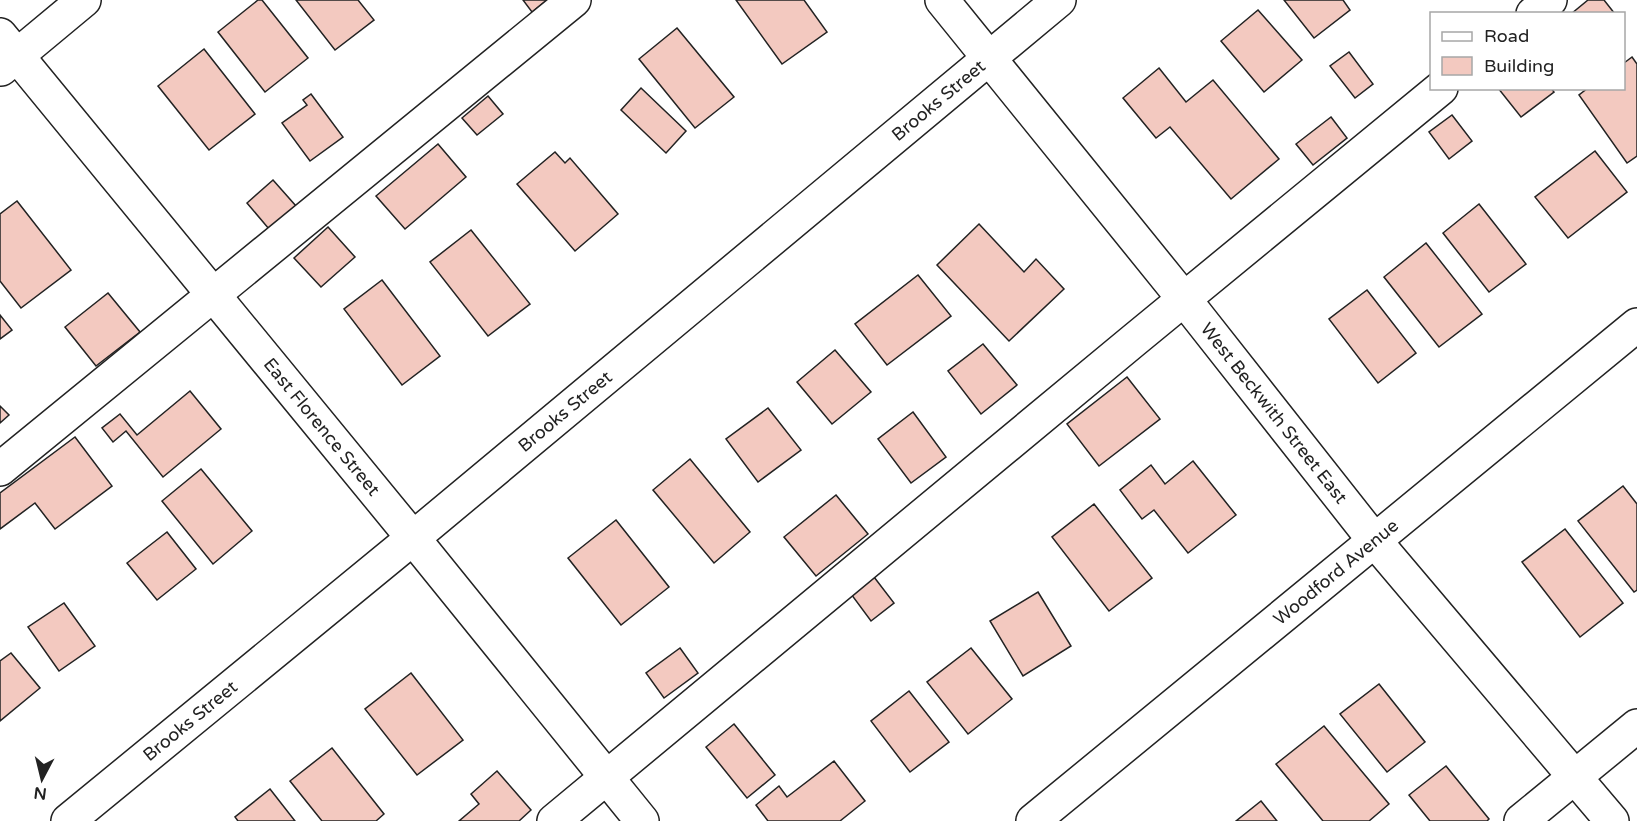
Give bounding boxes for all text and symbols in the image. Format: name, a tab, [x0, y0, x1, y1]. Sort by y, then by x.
legend	[1430, 12, 1625, 90]
text: Road	[1484, 25, 1529, 47]
street label: Brooks Street	[887, 55, 990, 146]
text: Building	[1484, 55, 1554, 77]
street label: West Beckwith Street East	[1196, 318, 1352, 508]
street label: East Florence Street	[259, 354, 385, 500]
street label: Brooks Street	[514, 366, 616, 457]
street label: Woodford Avenue	[1269, 515, 1403, 630]
street label: Brooks Street	[139, 676, 242, 766]
north arrow	[12, 749, 72, 809]
text: N	[33, 782, 48, 804]

